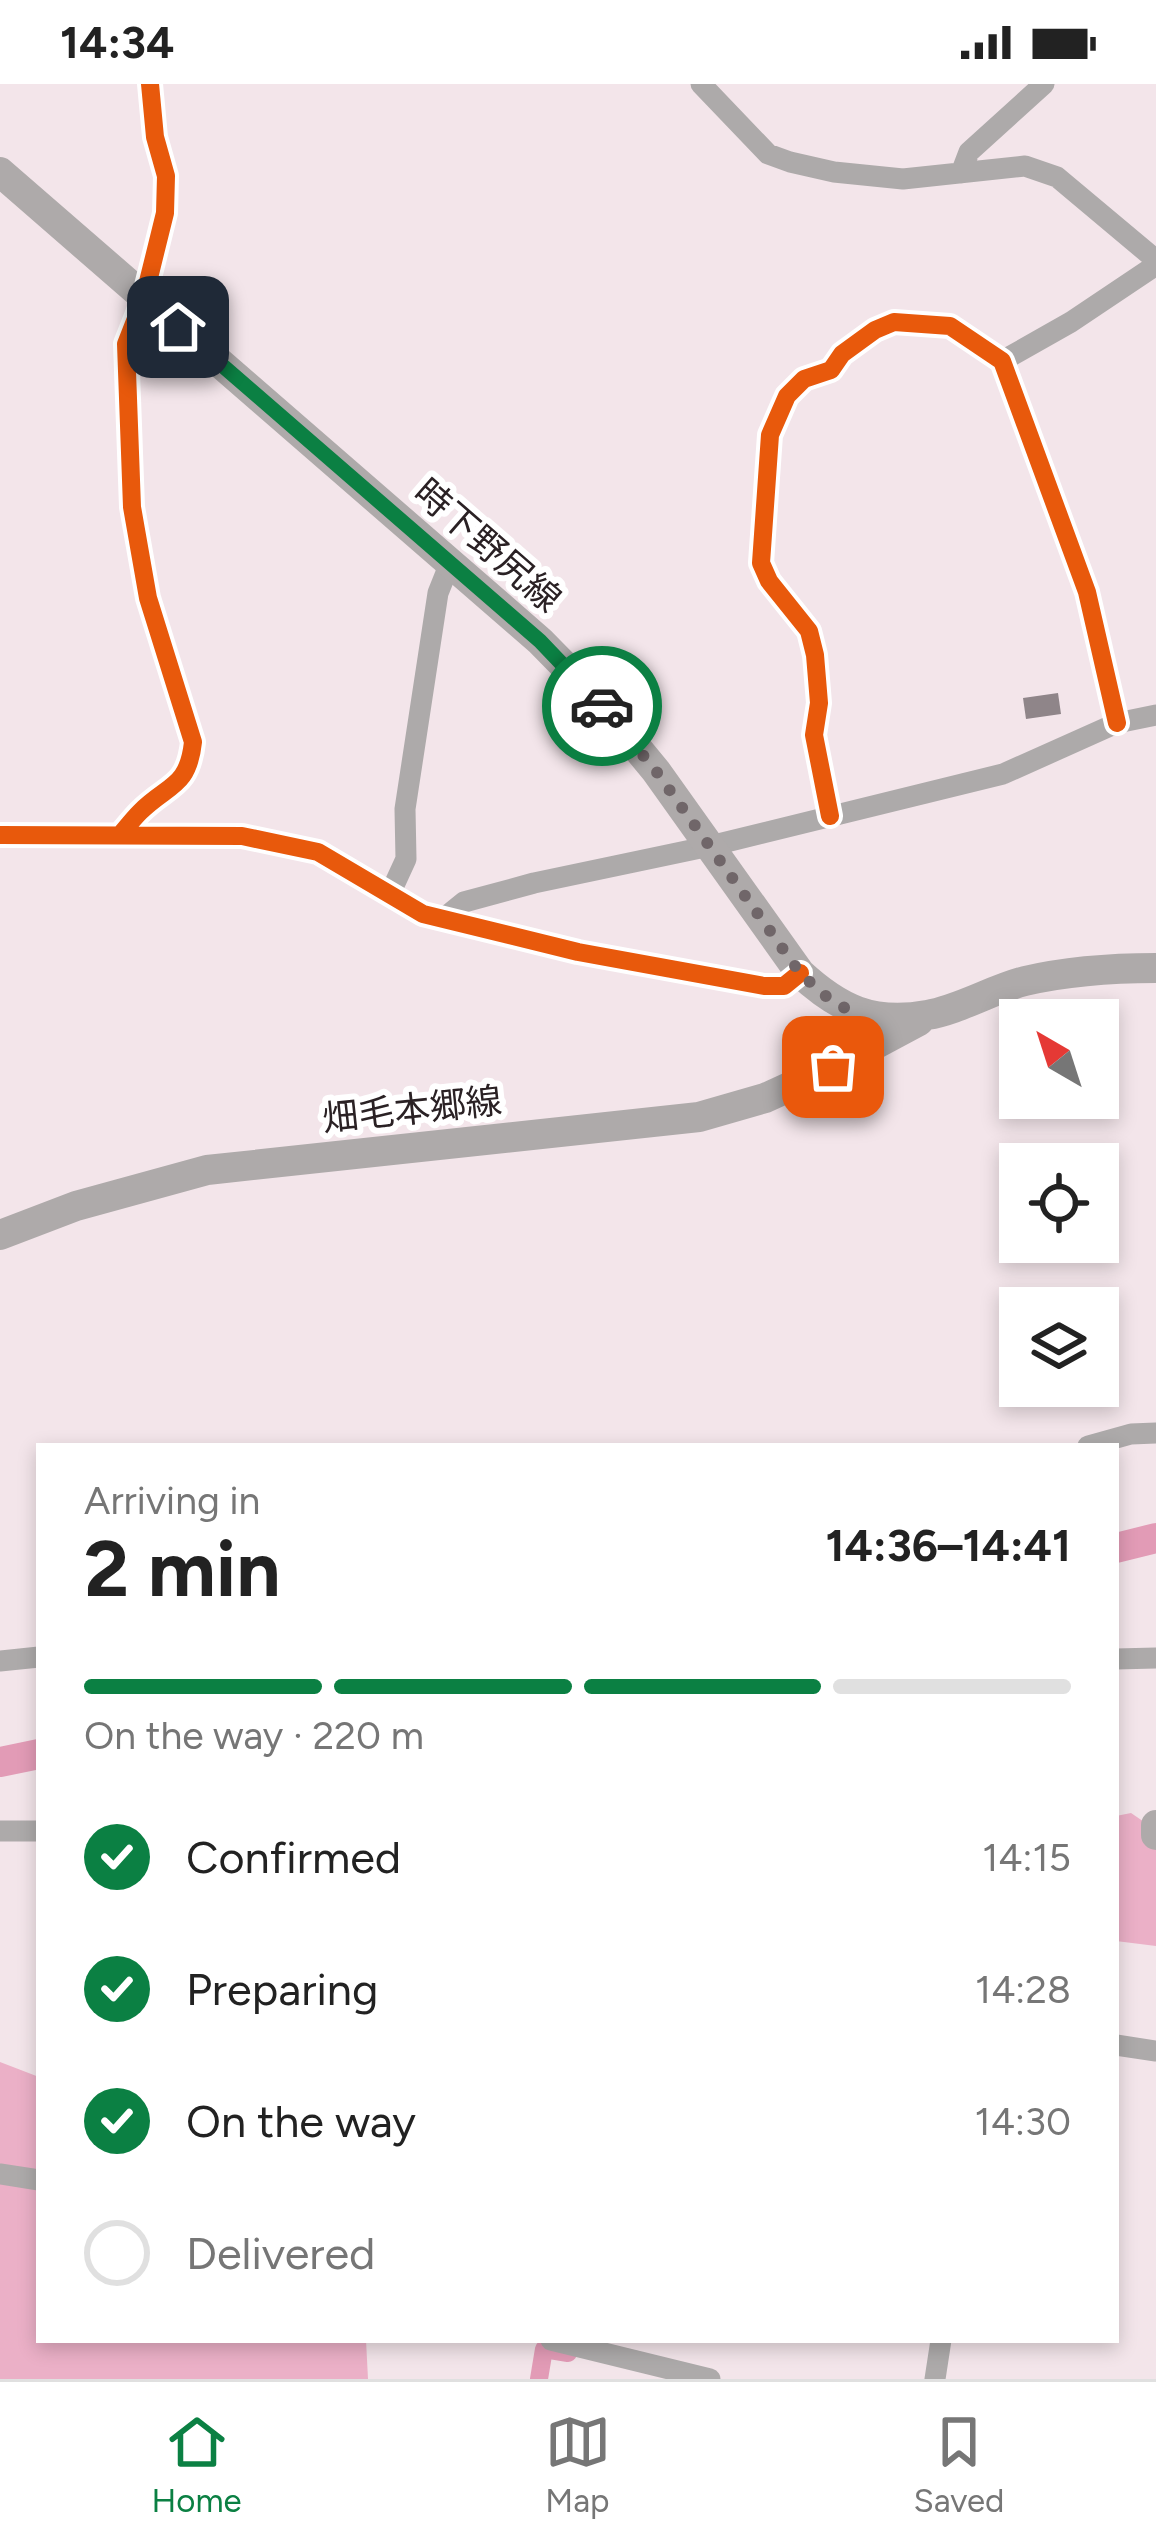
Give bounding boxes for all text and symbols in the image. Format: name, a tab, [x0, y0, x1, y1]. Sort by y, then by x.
text: 14:34	[60, 15, 175, 69]
pin	[127, 276, 229, 378]
icon: home	[145, 294, 211, 360]
street label: 時下野尻線	[406, 470, 570, 621]
courier	[542, 646, 662, 766]
icon: car	[569, 673, 635, 739]
north arrow	[999, 999, 1119, 1119]
map controls	[999, 999, 1119, 1407]
pin	[782, 1016, 884, 1118]
icon: bag	[800, 1034, 866, 1100]
street label: 畑毛本郷線	[320, 1079, 504, 1140]
button: locate	[999, 1143, 1119, 1263]
button: layers	[999, 1287, 1119, 1407]
text: Arriving in	[84, 1477, 260, 1524]
text: 14:36–14:41	[826, 1518, 1071, 1572]
text: 2 min	[84, 1522, 280, 1616]
text: On the way · 220 m	[84, 1712, 424, 1759]
icon: check	[84, 1824, 150, 1890]
text: Confirmed	[186, 1830, 401, 1884]
text: 14:15	[982, 1834, 1071, 1881]
icon: check	[84, 1956, 150, 2022]
text: Preparing	[186, 1962, 378, 2016]
text: 14:28	[975, 1966, 1071, 2013]
icon: check	[84, 2088, 150, 2154]
text: On the way	[186, 2094, 416, 2148]
text: 14:30	[975, 2098, 1071, 2145]
text: Delivered	[186, 2226, 375, 2280]
tab: Home	[151, 2409, 242, 2520]
tab: Map	[545, 2409, 611, 2520]
tab: Saved	[913, 2409, 1004, 2520]

